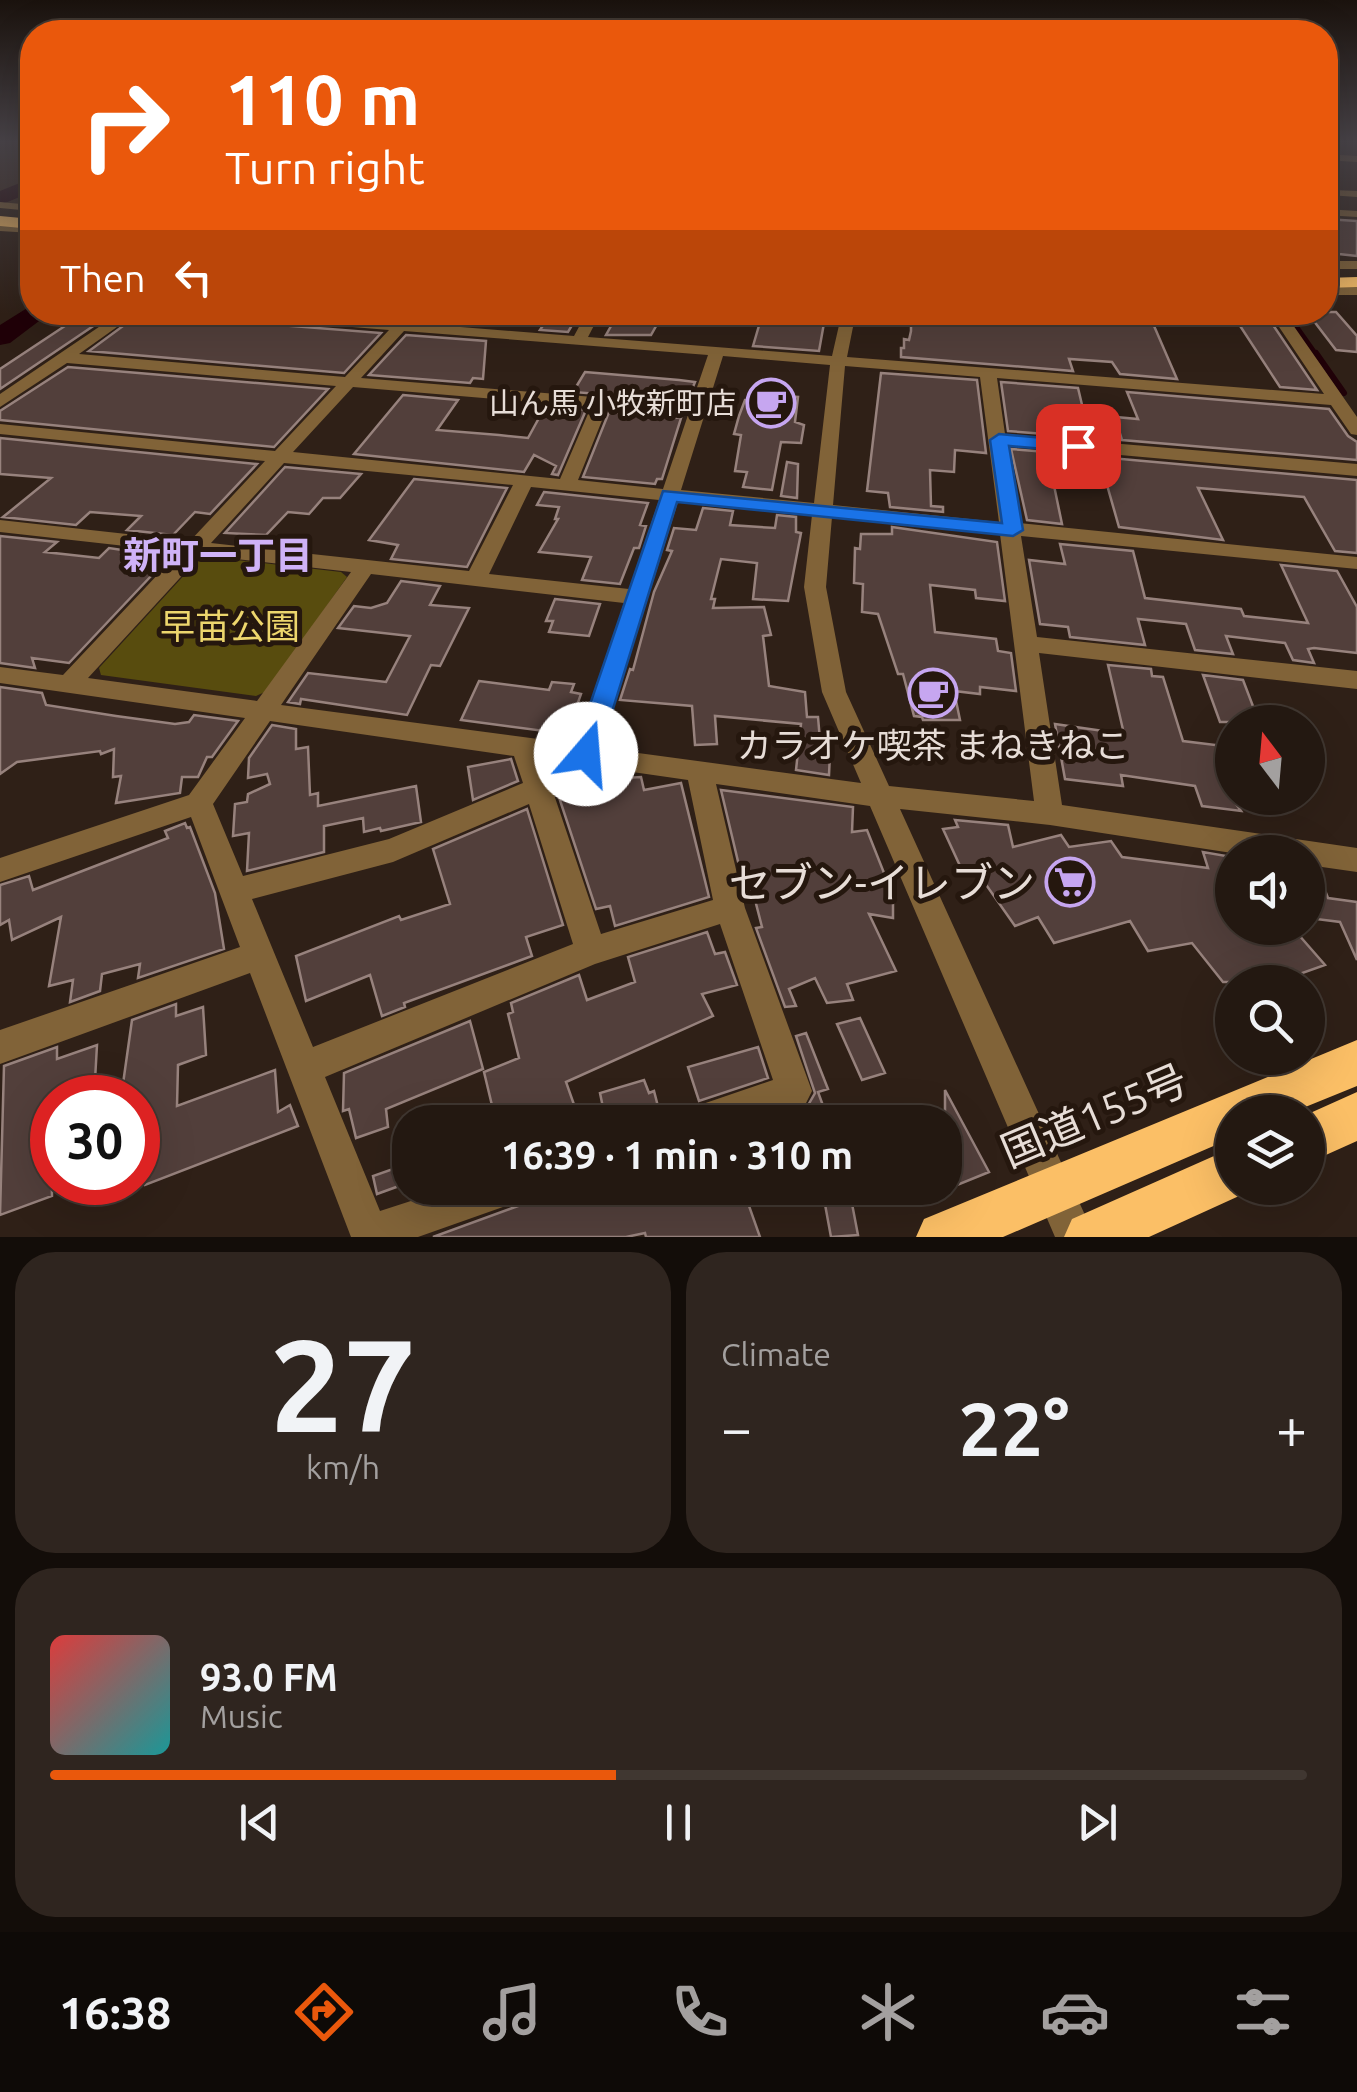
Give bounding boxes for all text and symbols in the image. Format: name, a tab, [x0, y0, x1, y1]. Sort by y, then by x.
icon: right	[60, 60, 190, 190]
text: 110 m	[225, 60, 420, 138]
text: Turn right	[225, 142, 425, 193]
icon: left	[166, 250, 221, 305]
text: Then	[60, 257, 146, 299]
cafe icon: 山ん馬 小牧新町店	[745, 377, 797, 429]
place label: 山ん馬 小牧新町店	[489, 386, 736, 420]
pin	[1036, 404, 1121, 489]
icon: arrive	[1051, 419, 1106, 474]
district label: 新町一丁目	[123, 534, 313, 576]
park label: 早苗公園	[160, 606, 300, 646]
cafe icon: カラオケ喫茶 まねきねこ	[907, 667, 959, 719]
position arrow	[534, 702, 638, 806]
north arrow	[1215, 705, 1325, 815]
map controls	[1215, 705, 1325, 1205]
place label: カラオケ喫茶 まねきねこ	[736, 725, 1130, 765]
button: sound	[1215, 835, 1325, 945]
supermarket icon: セブン-イレブン	[1044, 856, 1096, 908]
place label: セブン-イレブン	[729, 859, 1035, 906]
button: search	[1215, 965, 1325, 1075]
street label: 国道155号	[994, 1055, 1194, 1175]
speed limit sign: 30	[30, 1075, 160, 1205]
button: layers	[1215, 1095, 1325, 1205]
text: 16:39 · 1 min · 310 m	[501, 1134, 853, 1176]
text: 27	[270, 1311, 416, 1457]
text: Climate	[721, 1336, 831, 1372]
text: 22°	[958, 1386, 1070, 1470]
text: −	[721, 1397, 752, 1458]
text: +	[1276, 1397, 1307, 1458]
text: km/h	[306, 1449, 380, 1485]
text: 93.0 FM	[200, 1656, 338, 1698]
text: Music	[200, 1698, 283, 1734]
icon: previous	[232, 1795, 287, 1850]
icon: pause	[651, 1795, 706, 1850]
icon: next	[1070, 1795, 1125, 1850]
icon: directions	[289, 1977, 359, 2047]
icon: music	[477, 1977, 547, 2047]
icon: phone	[665, 1977, 735, 2047]
icon: climate	[853, 1977, 923, 2047]
icon: car	[1040, 1977, 1110, 2047]
icon: filters	[1228, 1977, 1298, 2047]
text: 16:38	[59, 1987, 171, 2038]

